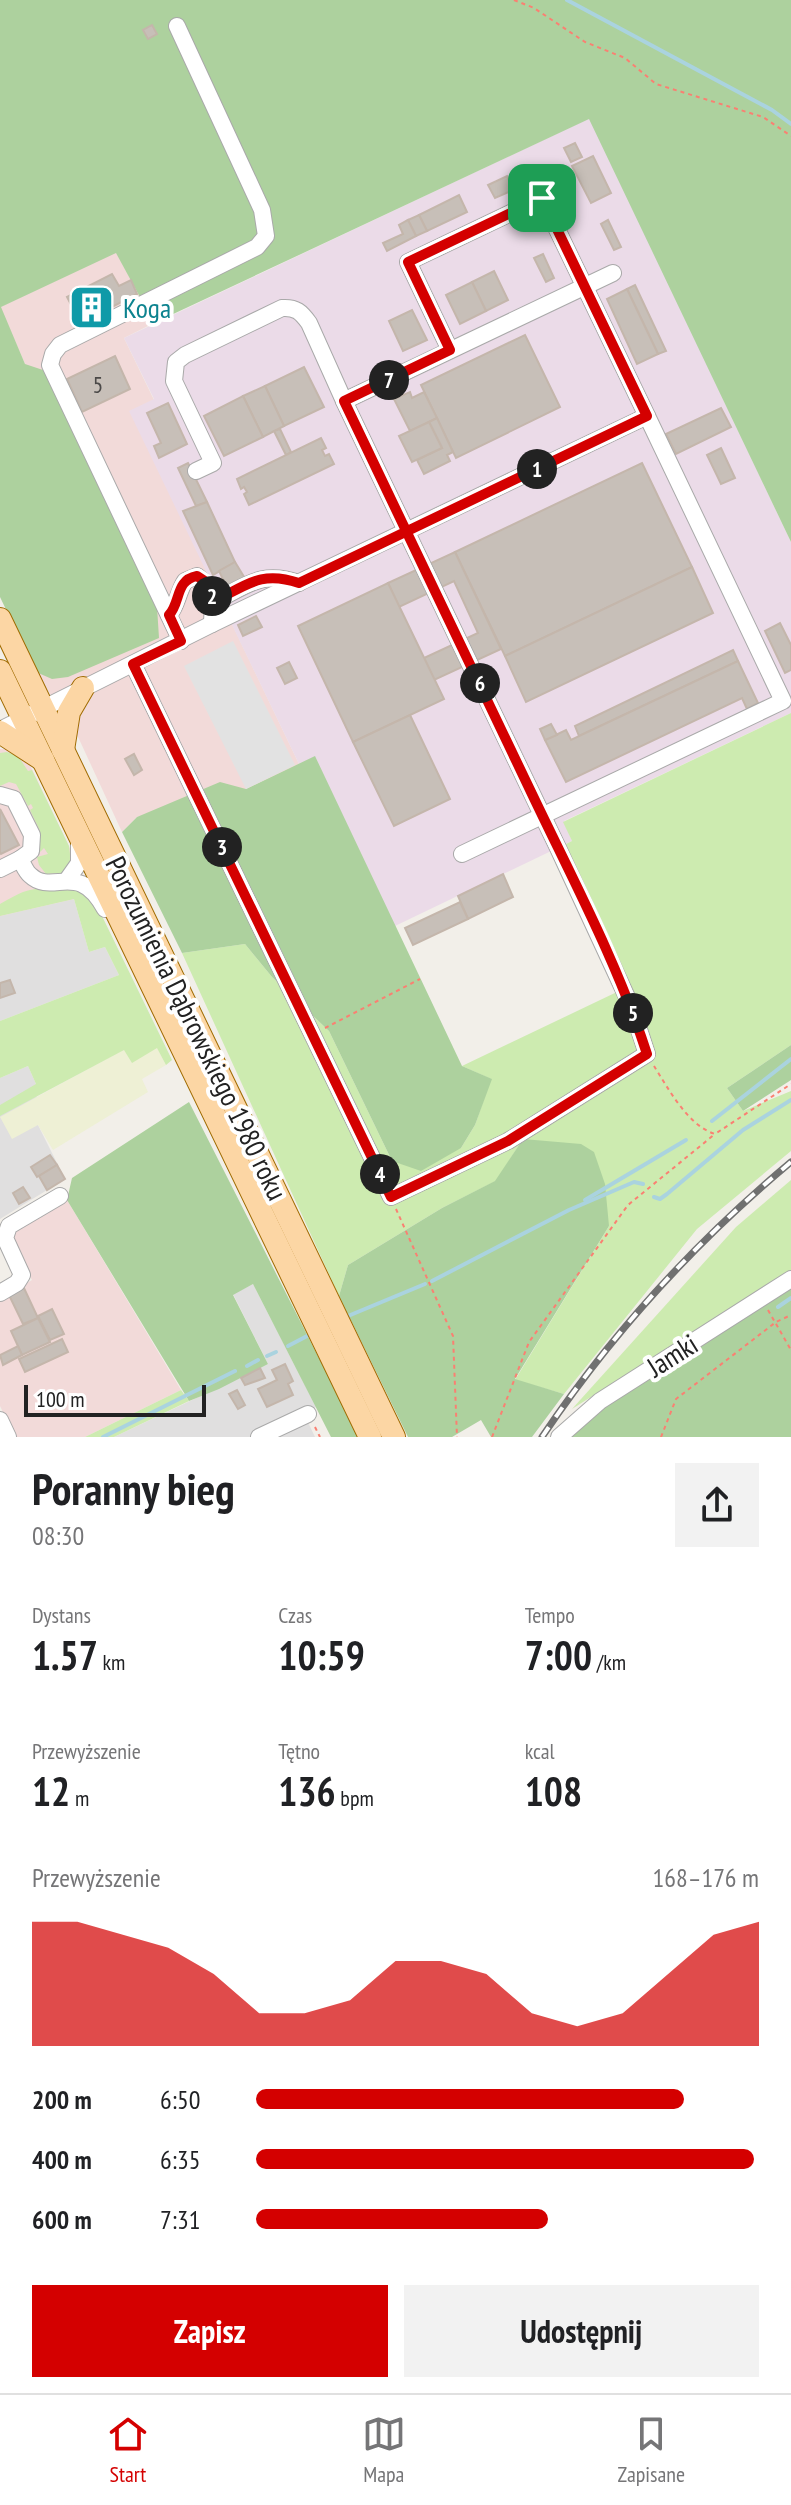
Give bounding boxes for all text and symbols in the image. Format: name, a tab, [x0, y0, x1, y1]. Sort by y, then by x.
pin	[508, 164, 576, 232]
icon: arrive	[520, 176, 564, 220]
building icon: Koga	[68, 283, 116, 331]
place label: Koga	[123, 289, 171, 326]
pin: 7	[369, 360, 409, 400]
text: 7	[384, 366, 394, 394]
house number: 5	[93, 369, 103, 400]
pin: 1	[517, 449, 557, 489]
text: 1	[532, 455, 542, 483]
pin: 2	[192, 576, 232, 616]
text: 2	[207, 582, 217, 610]
pin: 6	[460, 663, 500, 703]
text: 6	[475, 669, 485, 697]
pin: 3	[202, 827, 242, 867]
text: 3	[217, 833, 227, 861]
street label: Porozumienia Dąbrowskiego 1980 roku	[98, 850, 296, 1206]
pin: 5	[613, 993, 653, 1033]
text: 5	[628, 999, 638, 1027]
pin: 4	[360, 1154, 400, 1194]
text: 4	[375, 1160, 385, 1188]
street label: Jamki	[639, 1325, 704, 1385]
scale bar	[24, 1381, 206, 1417]
text: 100 m	[36, 1385, 85, 1413]
text: Poranny bieg	[32, 1460, 235, 1517]
button: share	[675, 1463, 759, 1547]
text: 08:30	[32, 1519, 84, 1552]
text: Dystans	[32, 1601, 91, 1629]
text: Czas	[278, 1601, 312, 1629]
text: Tempo	[525, 1601, 575, 1629]
text: 1.57	[32, 1629, 98, 1681]
text: 10:59	[278, 1629, 365, 1681]
text: 7:00	[525, 1629, 592, 1681]
text: km	[98, 1648, 125, 1676]
text: /km	[592, 1648, 626, 1676]
text: Przewyższenie	[32, 1737, 141, 1765]
text: Tętno	[278, 1737, 320, 1765]
text: kcal	[525, 1737, 555, 1765]
text: 12	[32, 1765, 70, 1817]
text: 136	[278, 1765, 336, 1817]
text: 108	[525, 1765, 582, 1817]
text: m	[70, 1784, 89, 1812]
text: bpm	[336, 1784, 374, 1812]
text: Przewyższenie	[32, 1861, 161, 1894]
text: 168–176 m	[653, 1861, 759, 1894]
text: 200 m	[32, 2083, 92, 2116]
text: 6:50	[160, 2083, 200, 2116]
text: 400 m	[32, 2143, 92, 2176]
text: 6:35	[160, 2143, 200, 2176]
text: 600 m	[32, 2203, 92, 2236]
text: 7:31	[160, 2203, 200, 2236]
button: Zapisz	[32, 2285, 388, 2377]
button: Udostępnij	[404, 2285, 759, 2377]
tab: Start	[106, 2412, 150, 2488]
tab: Mapa	[362, 2412, 406, 2488]
tab: Zapisane	[618, 2412, 685, 2488]

